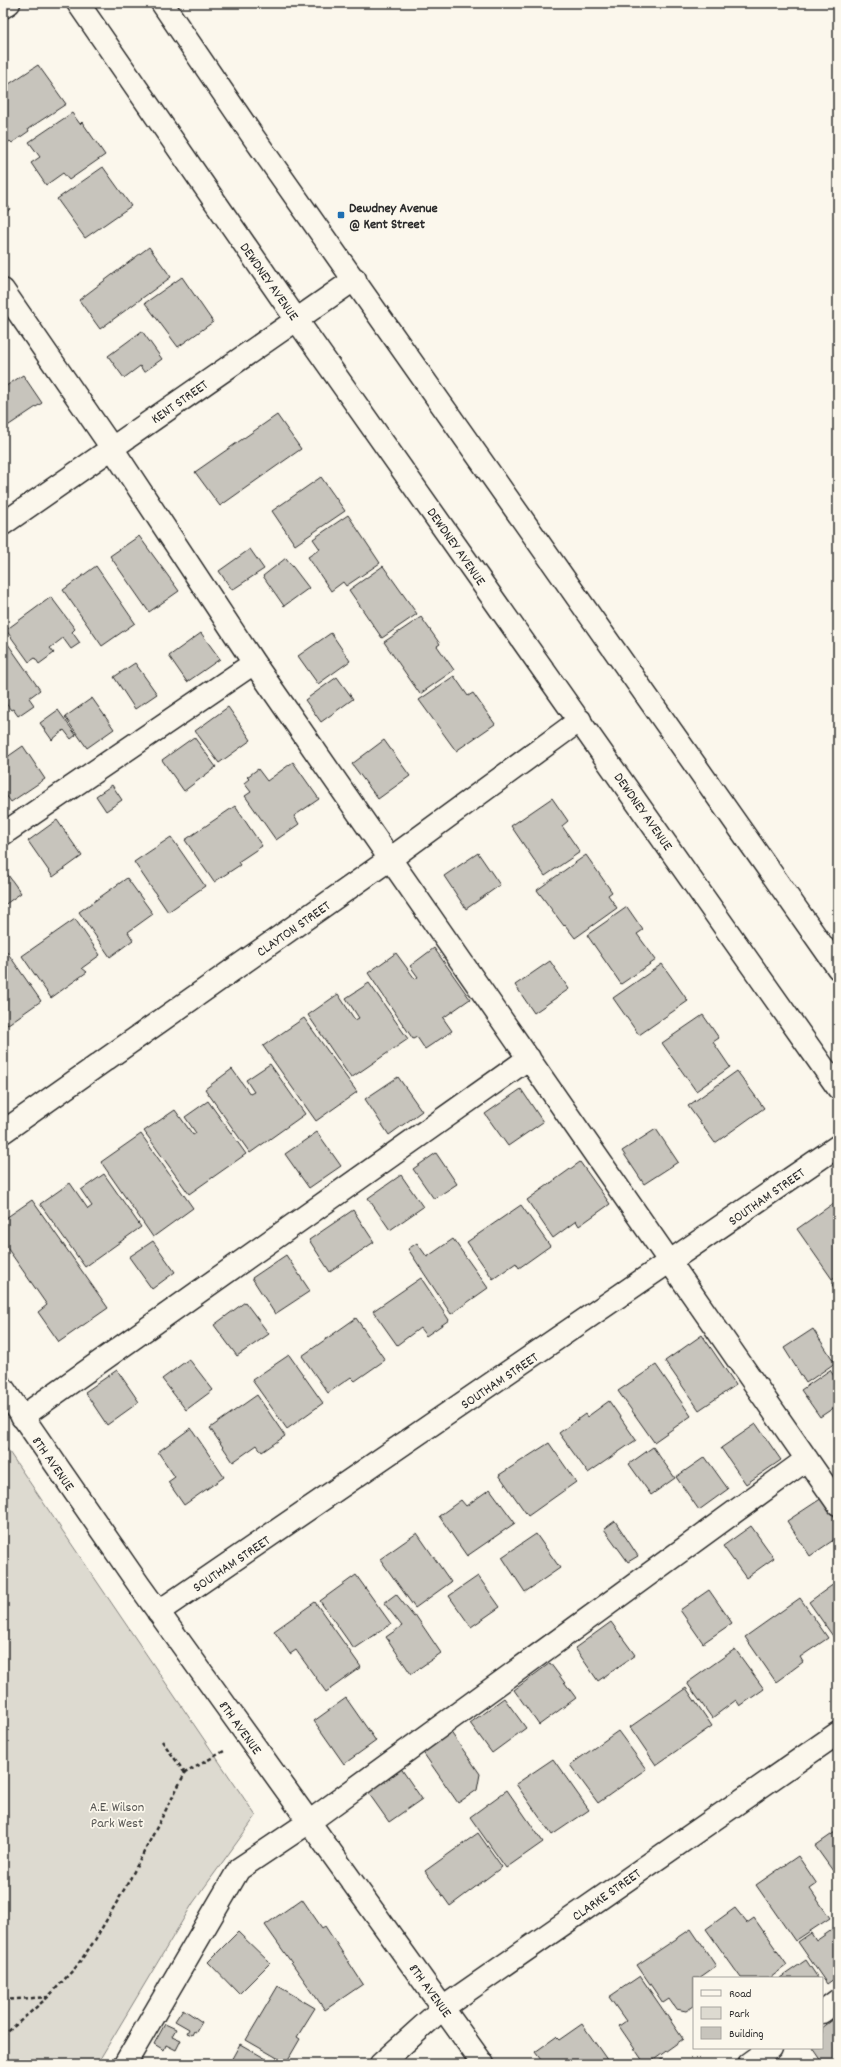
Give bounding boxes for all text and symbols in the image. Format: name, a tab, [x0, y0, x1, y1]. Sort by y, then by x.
place label: Dewdney Avenue @ Kent Street	[349, 199, 438, 235]
marker: Dewdney Avenue @ Kent Street	[336, 210, 346, 220]
street label: DEWDNEY AVENUE	[234, 239, 303, 326]
street label: KENT STREET	[148, 375, 213, 430]
street label: DEWDNEY AVENUE	[421, 504, 490, 591]
street label: DEWDNEY AVENUE	[608, 769, 677, 856]
street label: CLAYTON STREET	[253, 897, 335, 963]
street label: SOUTHAM STREET	[725, 1163, 810, 1232]
street label: SOUTHAM STREET	[457, 1348, 543, 1415]
street label: 8TH AVENUE	[26, 1433, 79, 1496]
street label: SOUTHAM STREET	[189, 1531, 275, 1598]
street label: 8TH AVENUE	[213, 1697, 266, 1760]
park label: A.E. Wilson Park West	[90, 1798, 144, 1834]
street label: CLARKE STREET	[569, 1864, 646, 1927]
street label: 8TH AVENUE	[403, 1960, 456, 2023]
legend	[693, 1977, 823, 2049]
text: Road	[729, 1986, 751, 2003]
text: Park	[729, 2006, 750, 2023]
text: Building	[729, 2026, 764, 2043]

